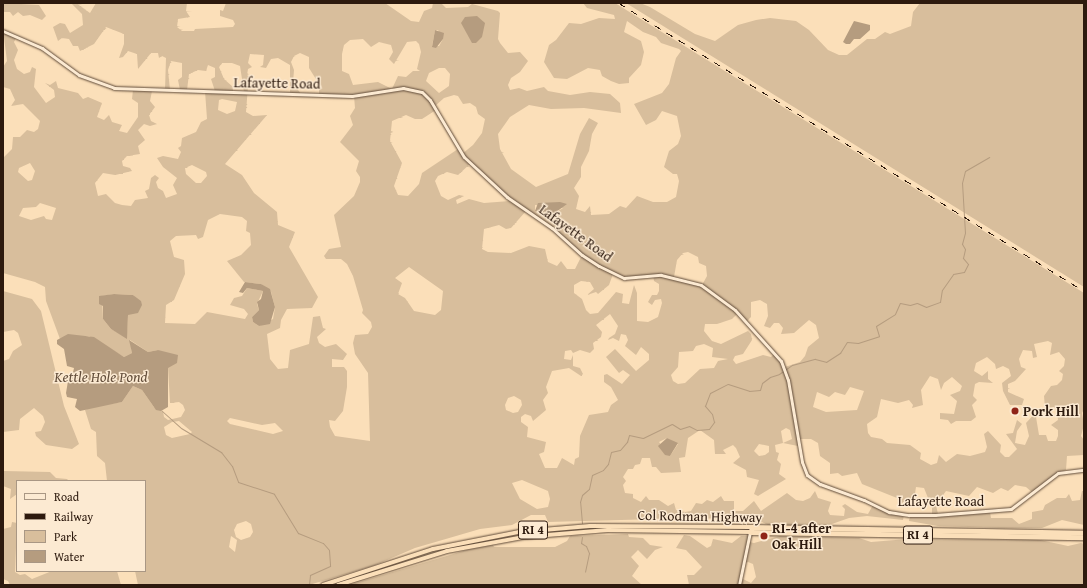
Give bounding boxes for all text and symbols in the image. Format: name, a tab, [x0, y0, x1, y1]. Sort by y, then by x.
street label: Lafayette Road	[234, 74, 320, 92]
street label: Lafayette Road	[536, 201, 616, 265]
water label: Kettle Hole Pond	[54, 368, 148, 386]
place label: Pork Hill	[1023, 403, 1079, 419]
marker: Pork Hill	[1010, 406, 1020, 416]
legend	[16, 480, 146, 572]
text: Road	[54, 488, 79, 505]
street label: Lafayette Road	[898, 493, 984, 509]
street label: Col Rodman Highway	[637, 507, 763, 525]
text: Railway	[54, 508, 93, 525]
road number: RI 4	[517, 519, 549, 541]
place label: RI-4 after Oak Hill	[772, 520, 831, 552]
road number: RI 4	[902, 524, 934, 546]
text: Park	[54, 528, 77, 545]
marker: RI-4 after Oak Hill	[759, 531, 769, 541]
text: Water	[54, 548, 84, 565]

